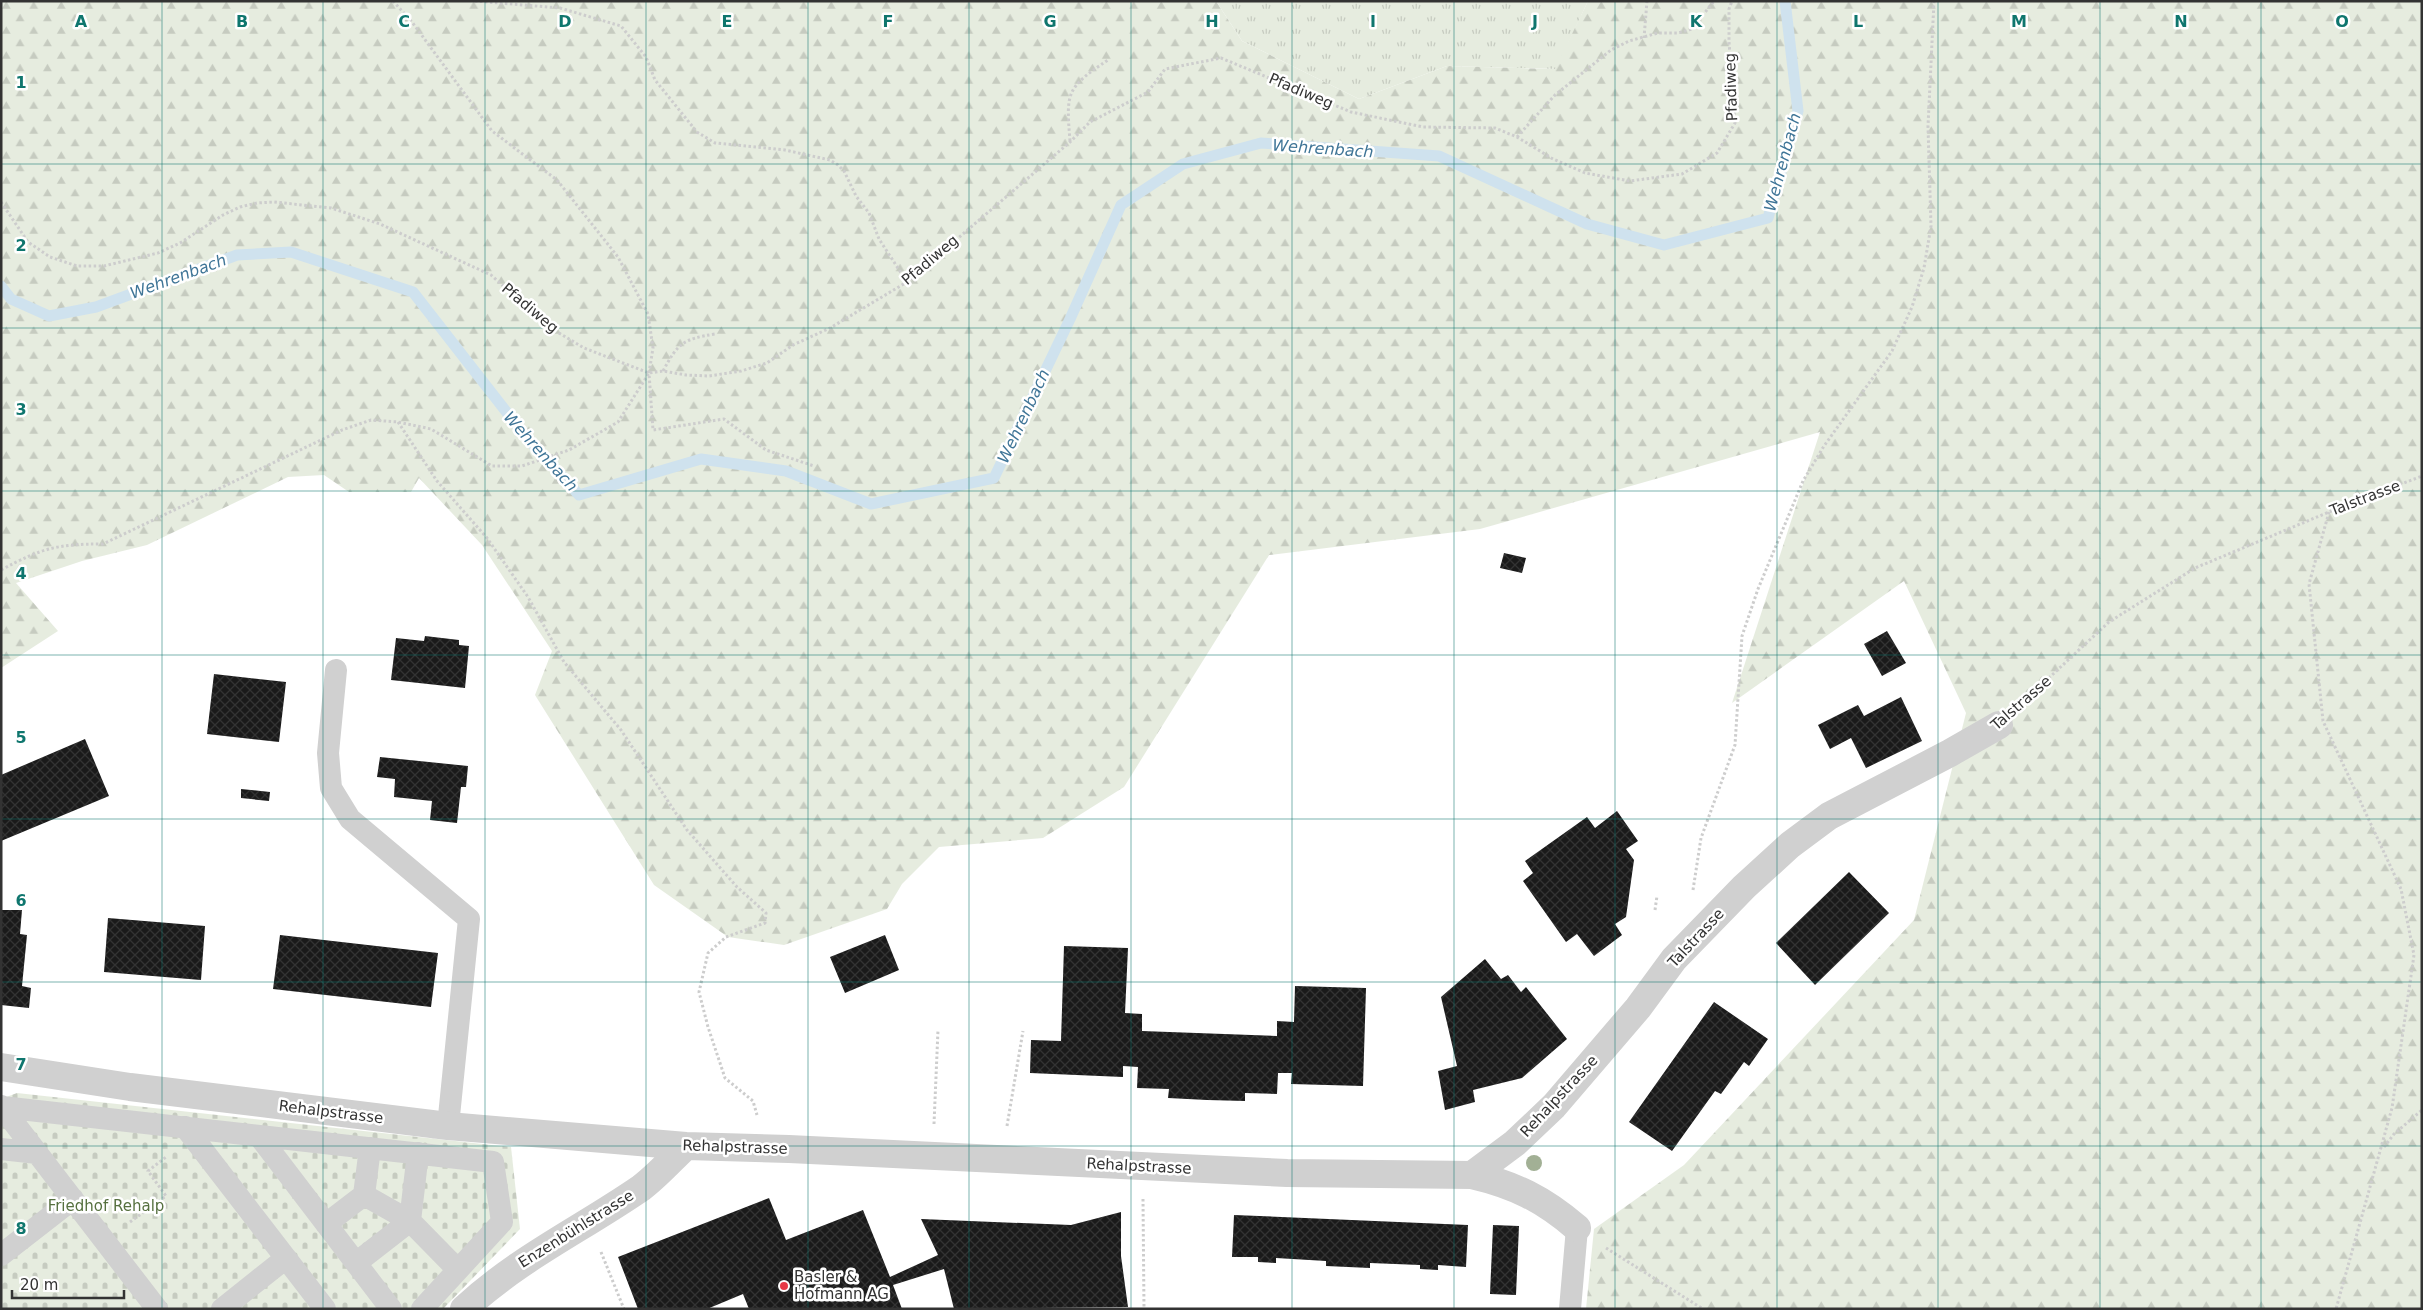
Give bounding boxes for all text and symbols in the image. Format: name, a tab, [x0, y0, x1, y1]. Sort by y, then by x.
text: A	[75, 12, 88, 31]
text: B	[236, 12, 248, 31]
text: C	[398, 12, 410, 31]
text: D	[558, 12, 572, 31]
text: E	[722, 12, 732, 31]
text: F	[883, 12, 893, 31]
text: G	[1043, 12, 1057, 31]
text: H	[1205, 12, 1219, 31]
text: I	[1370, 12, 1376, 31]
text: J	[1531, 12, 1538, 31]
text: K	[1690, 12, 1703, 31]
text: L	[1853, 12, 1863, 31]
text: M	[2011, 12, 2027, 31]
text: N	[2174, 12, 2188, 31]
text: O	[2335, 12, 2349, 31]
street label: Pfadiweg	[1721, 53, 1741, 121]
street label: Pfadiweg	[1266, 69, 1336, 113]
text: 1	[15, 73, 27, 92]
water label: Wehrenbach	[1760, 111, 1805, 213]
water label: Wehrenbach	[1272, 135, 1374, 162]
street label: Pfadiweg	[898, 231, 962, 289]
text: 2	[15, 236, 27, 255]
water label: Wehrenbach	[127, 250, 229, 303]
street label: Pfadiweg	[498, 279, 562, 337]
water label: Wehrenbach	[993, 366, 1053, 466]
text: 3	[15, 400, 27, 419]
water label: Wehrenbach	[500, 407, 582, 495]
street label: Talstrasse	[2326, 476, 2403, 520]
text: 4	[15, 564, 27, 583]
street label: Talstrasse	[1986, 672, 2055, 735]
text: 5	[15, 728, 27, 747]
text: 6	[15, 891, 27, 910]
street label: Talstrasse	[1664, 905, 1728, 972]
street label: Rehalpstrasse	[1517, 1051, 1601, 1141]
text: 7	[15, 1055, 27, 1074]
street label: Rehalpstrasse	[278, 1097, 384, 1127]
street label: Rehalpstrasse	[682, 1136, 788, 1158]
street label: Rehalpstrasse	[1086, 1154, 1192, 1178]
street label: Enzenbühlstrasse	[515, 1186, 637, 1272]
park label: Friedhof Rehalp	[48, 1197, 164, 1215]
text: 8	[15, 1219, 27, 1238]
scale bar	[12, 1268, 125, 1300]
place label: Basler & Hofmann AG	[794, 1268, 889, 1303]
text: 20 m	[20, 1276, 58, 1294]
marker: Basler & Hofmann AG	[778, 1280, 790, 1292]

